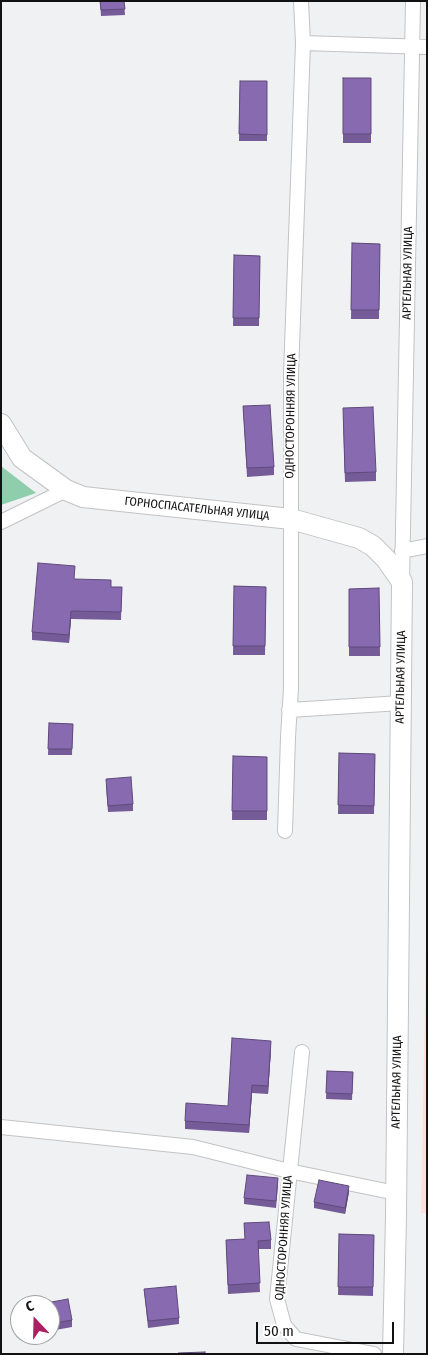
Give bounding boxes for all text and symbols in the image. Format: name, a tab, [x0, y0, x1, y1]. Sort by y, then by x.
street label: АРТЕЛЬНАЯ УЛИЦА	[400, 226, 416, 320]
street label: ОДНОСТОРОННЯЯ УЛИЦА	[283, 353, 299, 479]
street label: ГОРНОСПАСАТЕЛЬНАЯ УЛИЦА	[124, 494, 270, 524]
street label: АРТЕЛЬНАЯ УЛИЦА	[393, 630, 409, 724]
street label: АРТЕЛЬНАЯ УЛИЦА	[389, 1035, 405, 1129]
street label: ОДНОСТОРОННЯЯ УЛИЦА	[272, 1175, 296, 1301]
north arrow	[10, 1295, 60, 1345]
text: С	[23, 1297, 36, 1316]
scale bar	[258, 1312, 396, 1344]
text: 50 m	[264, 1322, 294, 1340]

